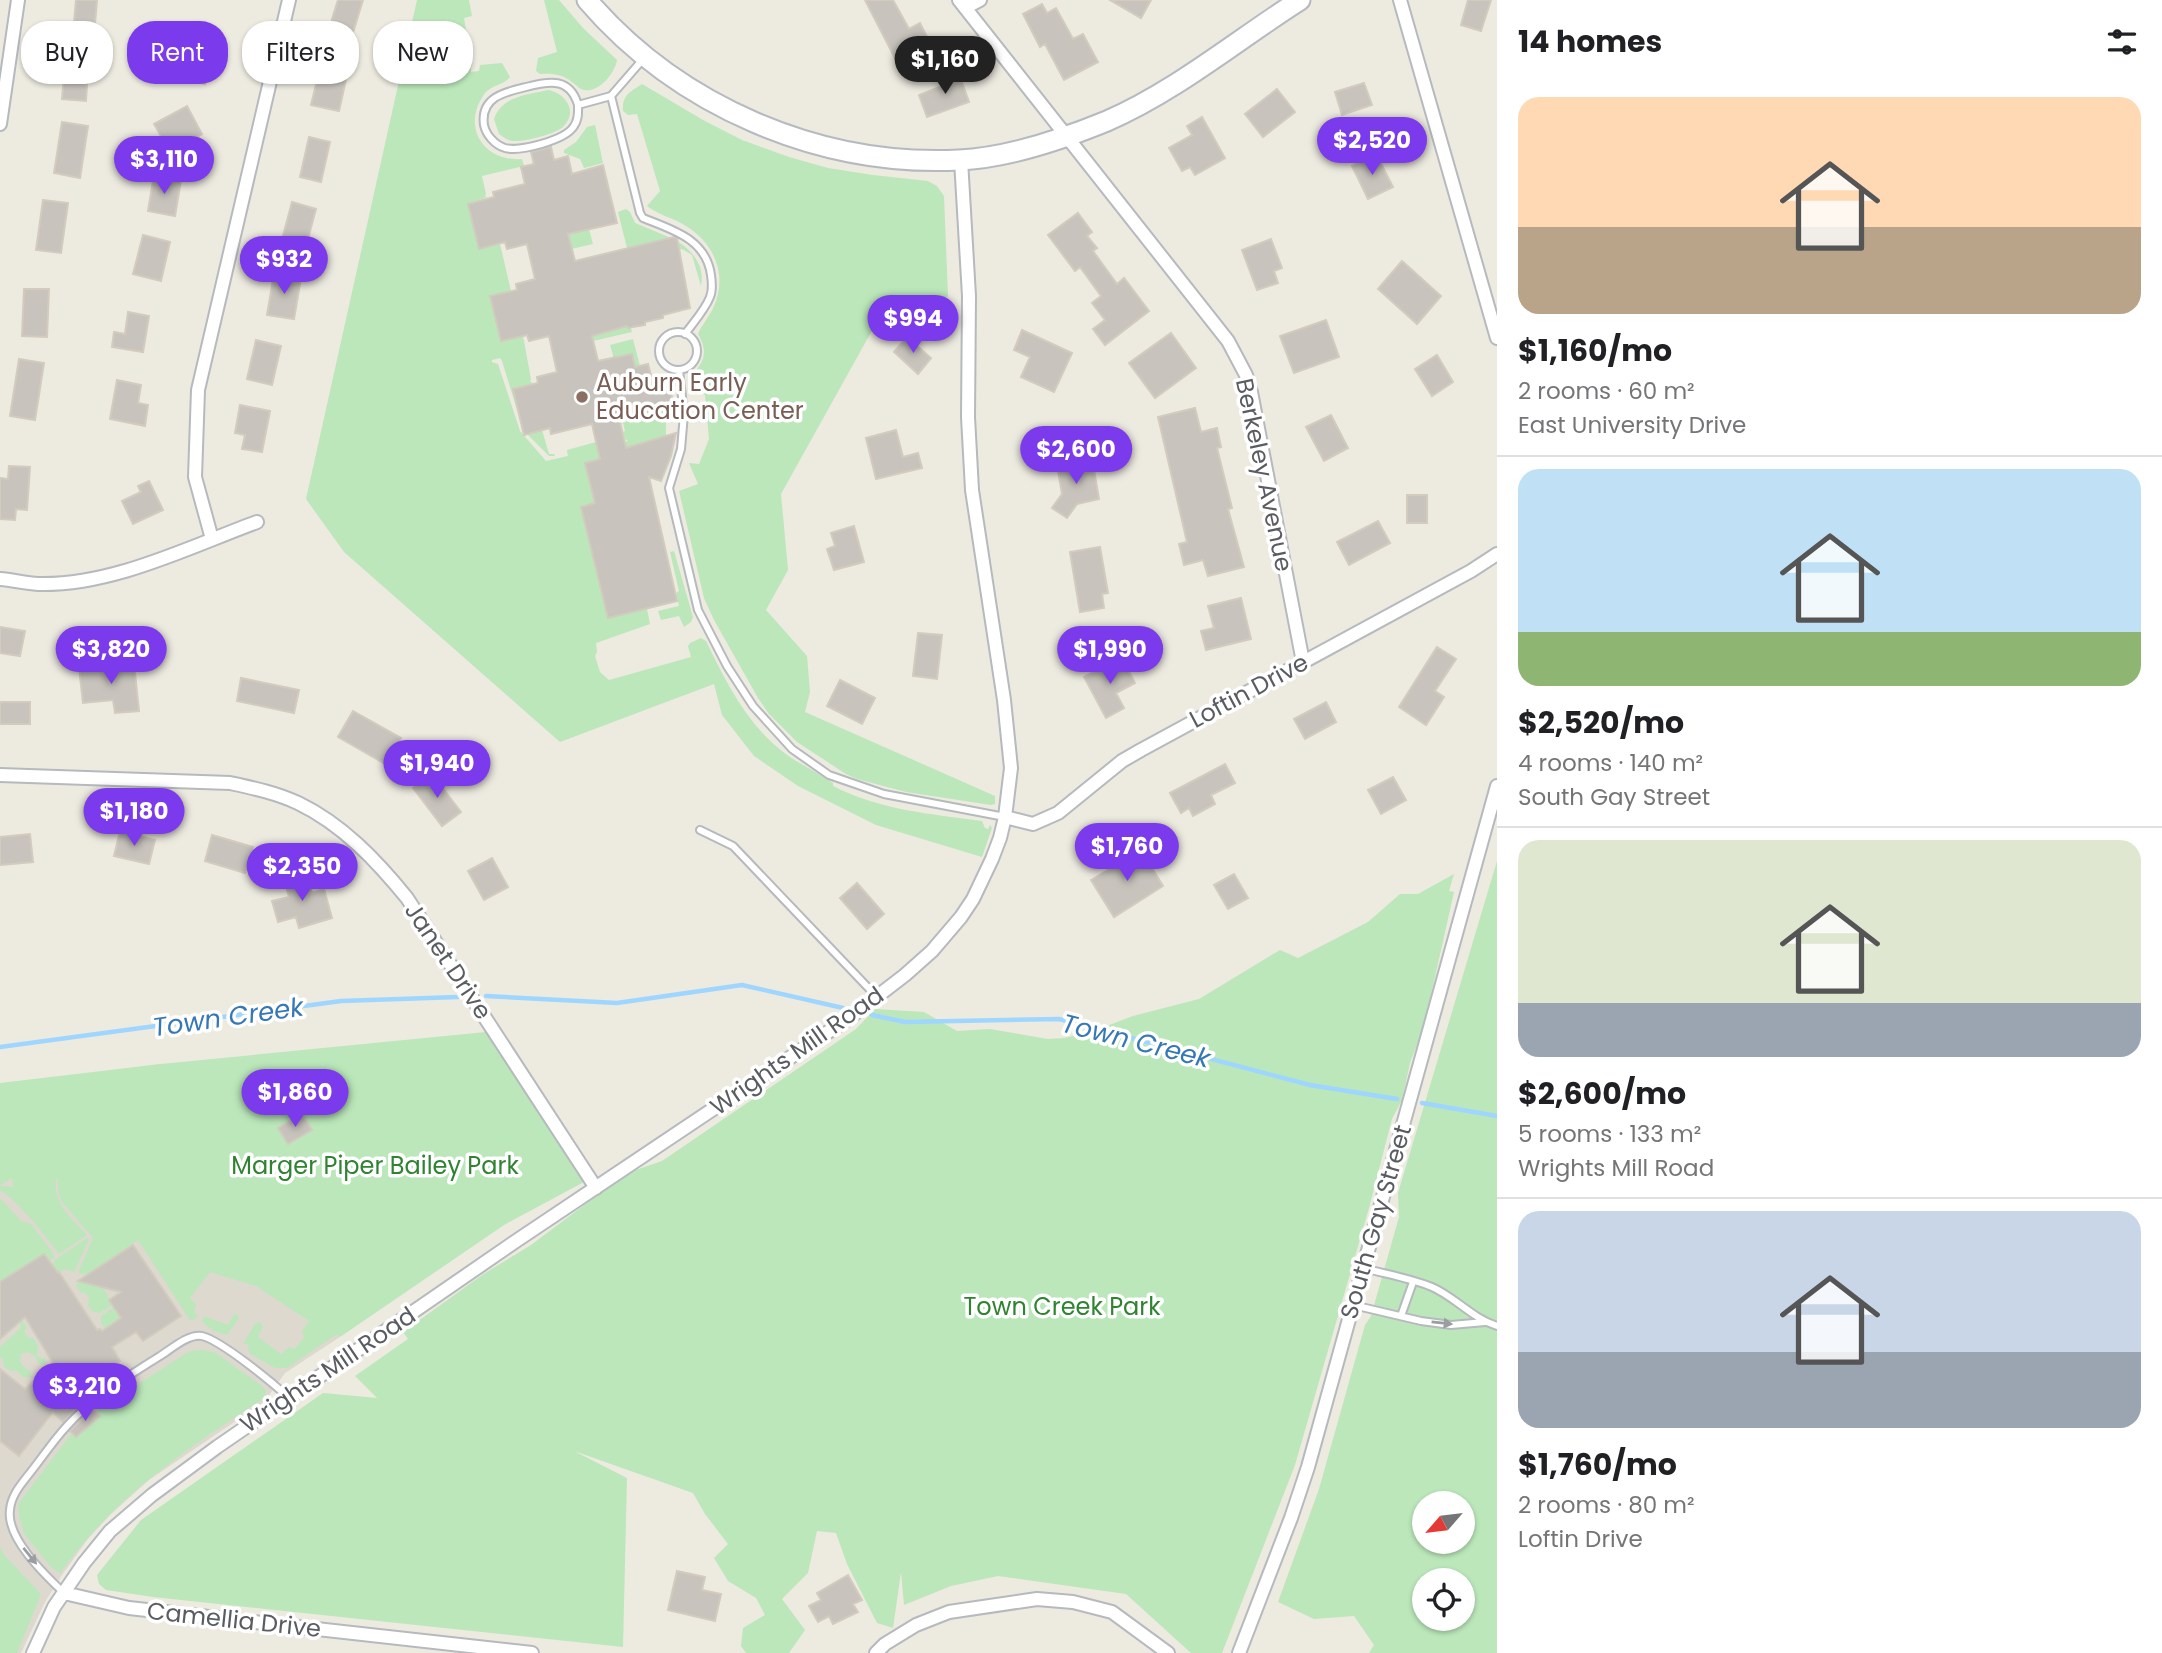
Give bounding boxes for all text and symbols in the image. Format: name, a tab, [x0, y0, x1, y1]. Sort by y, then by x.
text: 14 homes	[1518, 20, 1662, 63]
chip: Buy	[21, 21, 113, 84]
chip: Rent	[127, 21, 228, 84]
chip: Filters	[242, 21, 359, 84]
chip: New	[373, 21, 473, 84]
icon: filters	[2103, 23, 2141, 61]
pin: $1,160	[888, 36, 1002, 96]
text: $1,160	[911, 43, 979, 75]
pin: $2,520	[1315, 118, 1429, 177]
text: $2,520	[1333, 124, 1411, 156]
pin: $3,110	[107, 136, 221, 196]
text: $3,110	[130, 143, 198, 175]
icon: home	[1767, 143, 1893, 269]
pin: $932	[243, 236, 325, 296]
text: $932	[256, 243, 312, 275]
pin: $994	[872, 296, 954, 355]
text: $994	[884, 302, 943, 334]
text: $1,160/mo	[1518, 329, 1672, 372]
place label: Auburn Early Education Center	[596, 366, 804, 427]
street label: Berkeley Avenue	[1228, 375, 1301, 574]
text: 2 rooms · 60 m²	[1518, 375, 1695, 407]
marker: Auburn Early Education Center	[574, 389, 590, 405]
text: East University Drive	[1518, 409, 1746, 441]
pin: $2,600	[1019, 426, 1133, 486]
text: $2,600	[1036, 433, 1116, 465]
icon: home	[1767, 515, 1893, 641]
pin: $3,820	[54, 626, 168, 686]
pin: $1,990	[1053, 626, 1167, 686]
text: $3,820	[72, 633, 150, 665]
text: $1,990	[1073, 633, 1147, 665]
street label: Loftin Drive	[1184, 645, 1314, 736]
text: $2,520/mo	[1518, 701, 1684, 744]
pin: $1,940	[380, 740, 494, 800]
text: $1,940	[399, 747, 475, 779]
text: 4 rooms · 140 m²	[1518, 747, 1703, 779]
text: South Gay Street	[1518, 781, 1710, 813]
pin: $1,180	[77, 788, 191, 848]
text: $1,180	[100, 795, 168, 827]
pin: $1,760	[1070, 824, 1184, 883]
text: $1,760	[1091, 830, 1163, 862]
pin: $2,350	[245, 844, 359, 903]
text: $2,350	[263, 850, 341, 882]
icon: home	[1767, 886, 1893, 1012]
street label: Janet Drive	[397, 896, 500, 1026]
street label: Wrights Mill Road	[703, 978, 890, 1123]
water label: Town Creek	[150, 988, 307, 1045]
water label: Town Creek	[1058, 1005, 1216, 1077]
pin: $1,860	[238, 1070, 352, 1129]
text: $2,600/mo	[1518, 1072, 1686, 1115]
text: $1,860	[258, 1076, 332, 1108]
text: 5 rooms · 133 m²	[1518, 1118, 1701, 1150]
street label: South Gay Street	[1332, 1121, 1419, 1323]
park label: Marger Piper Bailey Park	[231, 1149, 519, 1182]
text: Wrights Mill Road	[1518, 1152, 1714, 1184]
icon: home	[1767, 1257, 1893, 1383]
park label: Town Creek Park	[963, 1290, 1161, 1323]
street label: Wrights Mill Road	[234, 1299, 422, 1441]
one-way arrow	[1432, 1318, 1454, 1329]
pin: $3,210	[28, 1364, 142, 1423]
text: $3,210	[49, 1370, 121, 1402]
text: $1,760/mo	[1518, 1443, 1677, 1486]
text: 2 rooms · 80 m²	[1518, 1489, 1695, 1521]
north arrow	[1412, 1491, 1475, 1554]
map controls	[1412, 1491, 1475, 1631]
text: Loftin Drive	[1518, 1523, 1643, 1555]
one-way arrow	[23, 1547, 38, 1565]
button: locate	[1412, 1568, 1475, 1631]
street label: Camellia Drive	[145, 1594, 323, 1645]

